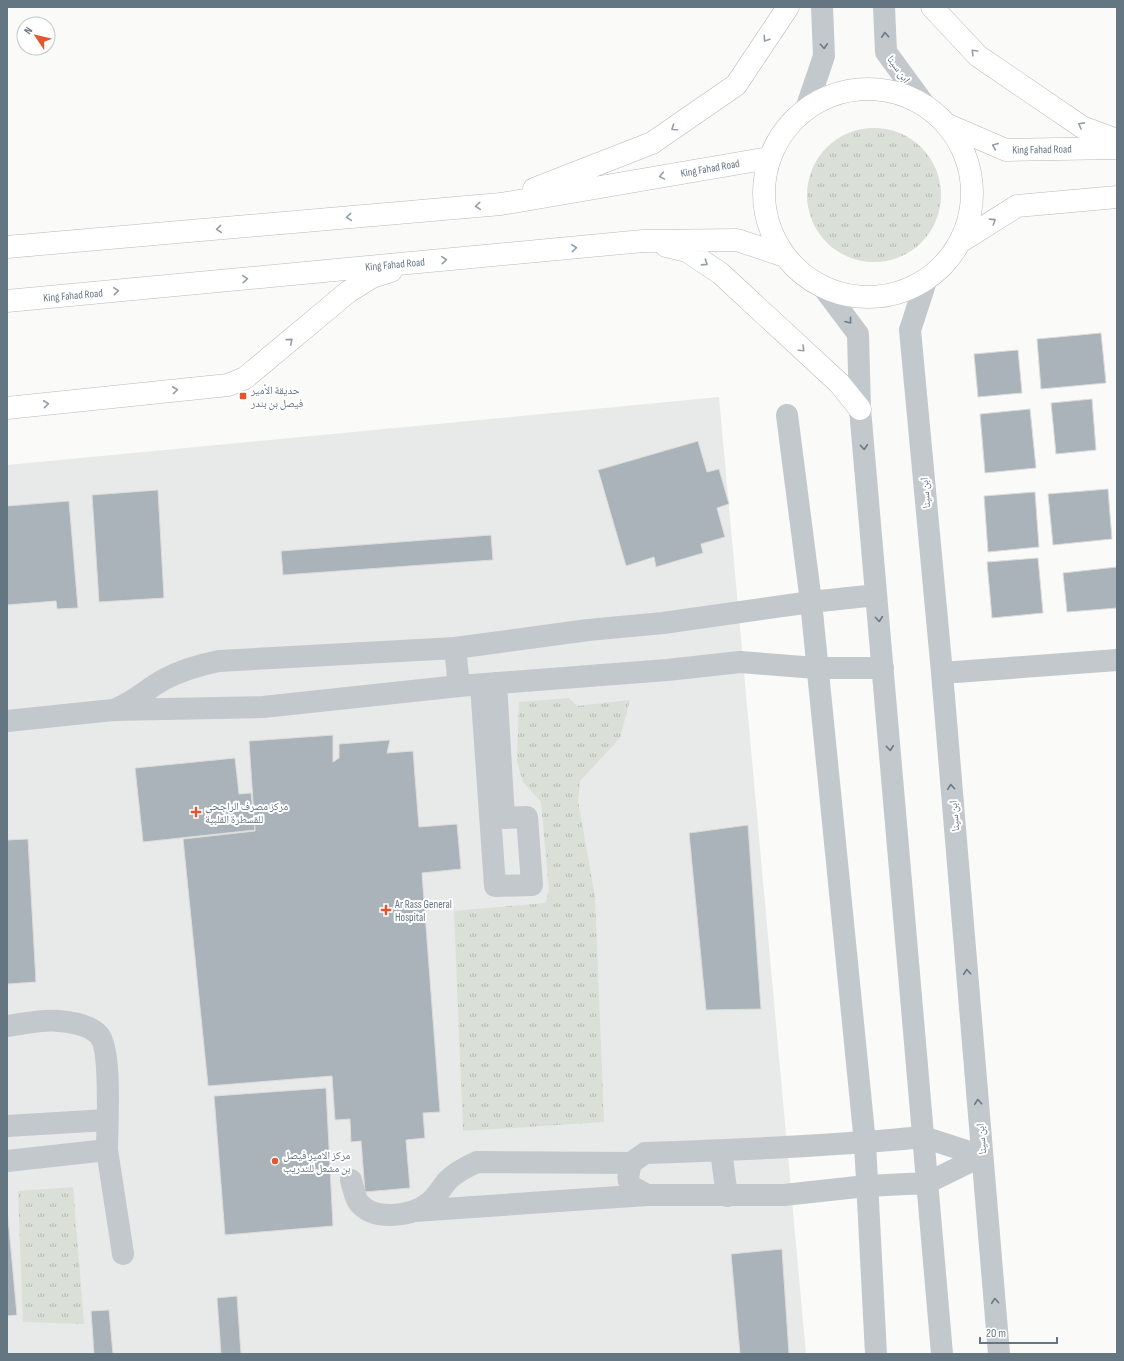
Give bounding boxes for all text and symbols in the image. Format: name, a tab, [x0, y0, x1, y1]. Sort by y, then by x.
north arrow	[16, 16, 56, 56]
text: N	[21, 24, 35, 37]
one-way arrow	[881, 32, 890, 38]
one-way arrow	[763, 35, 771, 42]
one-way arrow	[820, 43, 828, 49]
one-way arrow	[971, 49, 979, 57]
street label: ابن سينا	[884, 53, 913, 86]
one-way arrow	[671, 123, 678, 131]
one-way arrow	[1078, 123, 1085, 130]
one-way arrow	[992, 142, 999, 150]
street label: King Fahad Road	[1012, 142, 1072, 157]
street label: King Fahad Road	[680, 157, 741, 180]
one-way arrow	[658, 172, 665, 180]
one-way arrow	[475, 202, 481, 211]
one-way arrow	[346, 213, 352, 222]
one-way arrow	[989, 218, 996, 226]
one-way arrow	[216, 224, 222, 233]
one-way arrow	[570, 244, 577, 253]
street label: King Fahad Road	[365, 255, 426, 274]
one-way arrow	[441, 256, 447, 265]
one-way arrow	[701, 258, 708, 265]
one-way arrow	[242, 274, 248, 283]
street label: King Fahad Road	[43, 286, 104, 305]
one-way arrow	[112, 286, 119, 295]
one-way arrow	[844, 316, 851, 323]
one-way arrow	[285, 338, 293, 345]
one-way arrow	[798, 345, 805, 352]
place label: حديقة الأمير فيصل بن بندر	[250, 384, 304, 410]
one-way arrow	[172, 386, 178, 395]
marker: حديقة الأمير فيصل بن بندر	[238, 391, 248, 401]
one-way arrow	[43, 399, 49, 408]
one-way arrow	[859, 444, 868, 450]
street label: ابن سينا	[918, 477, 933, 509]
one-way arrow	[874, 616, 883, 622]
one-way arrow	[885, 745, 894, 751]
one-way arrow	[947, 784, 956, 790]
place label: مركز مصرف الراجحي للقسطرة القلبية	[205, 800, 288, 826]
street label: ابن سينا	[947, 800, 962, 832]
marker: مركز مصرف الراجحي للقسطرة القلبية	[190, 806, 202, 818]
place label: Ar Rass General Hospital	[394, 898, 452, 924]
marker: Ar Rass General Hospital	[380, 904, 392, 916]
one-way arrow	[962, 969, 971, 975]
one-way arrow	[973, 1099, 982, 1105]
street label: ابن سينا	[974, 1123, 989, 1155]
place label: مركز الامير فيصل بن مشعل للتدريب	[283, 1149, 351, 1175]
marker: مركز الامير فيصل بن مشعل للتدريب	[270, 1156, 280, 1166]
one-way arrow	[990, 1298, 999, 1304]
scale bar	[980, 1319, 1057, 1345]
text: 20 m	[986, 1326, 1006, 1341]

